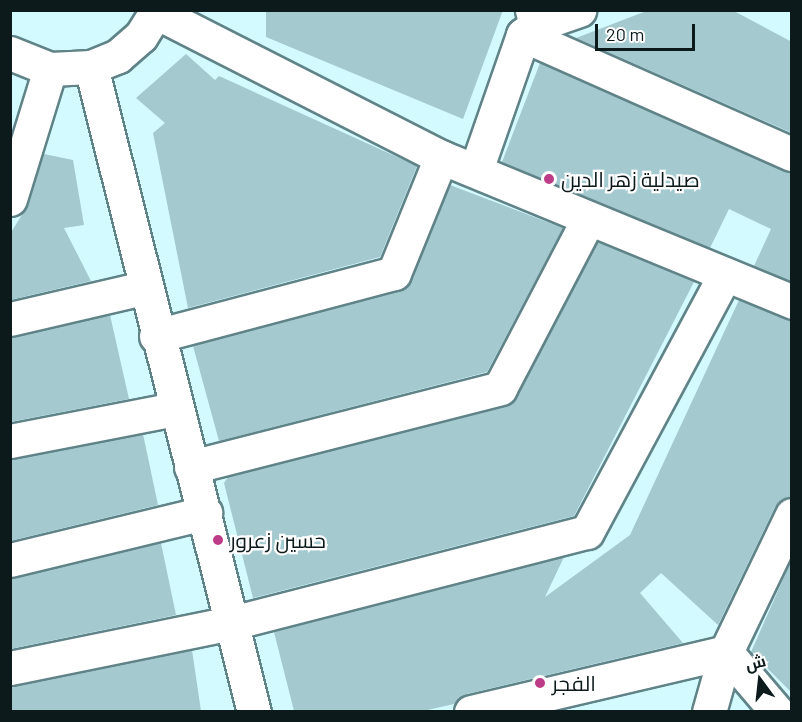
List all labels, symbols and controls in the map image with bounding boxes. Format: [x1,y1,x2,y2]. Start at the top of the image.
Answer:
scale bar [598,12,698,50]
text: 20 m [606,23,644,45]
place label: صيدلية زهر الدين [561,166,700,192]
marker: صيدلية زهر الدين [542,172,556,186]
place label: حسين زعرور [230,527,326,553]
marker: حسين زعرور [211,533,225,547]
north arrow [730,650,790,710]
text: ش [743,650,768,674]
place label: الفجر [552,670,596,696]
marker: الفجر [533,676,547,690]

